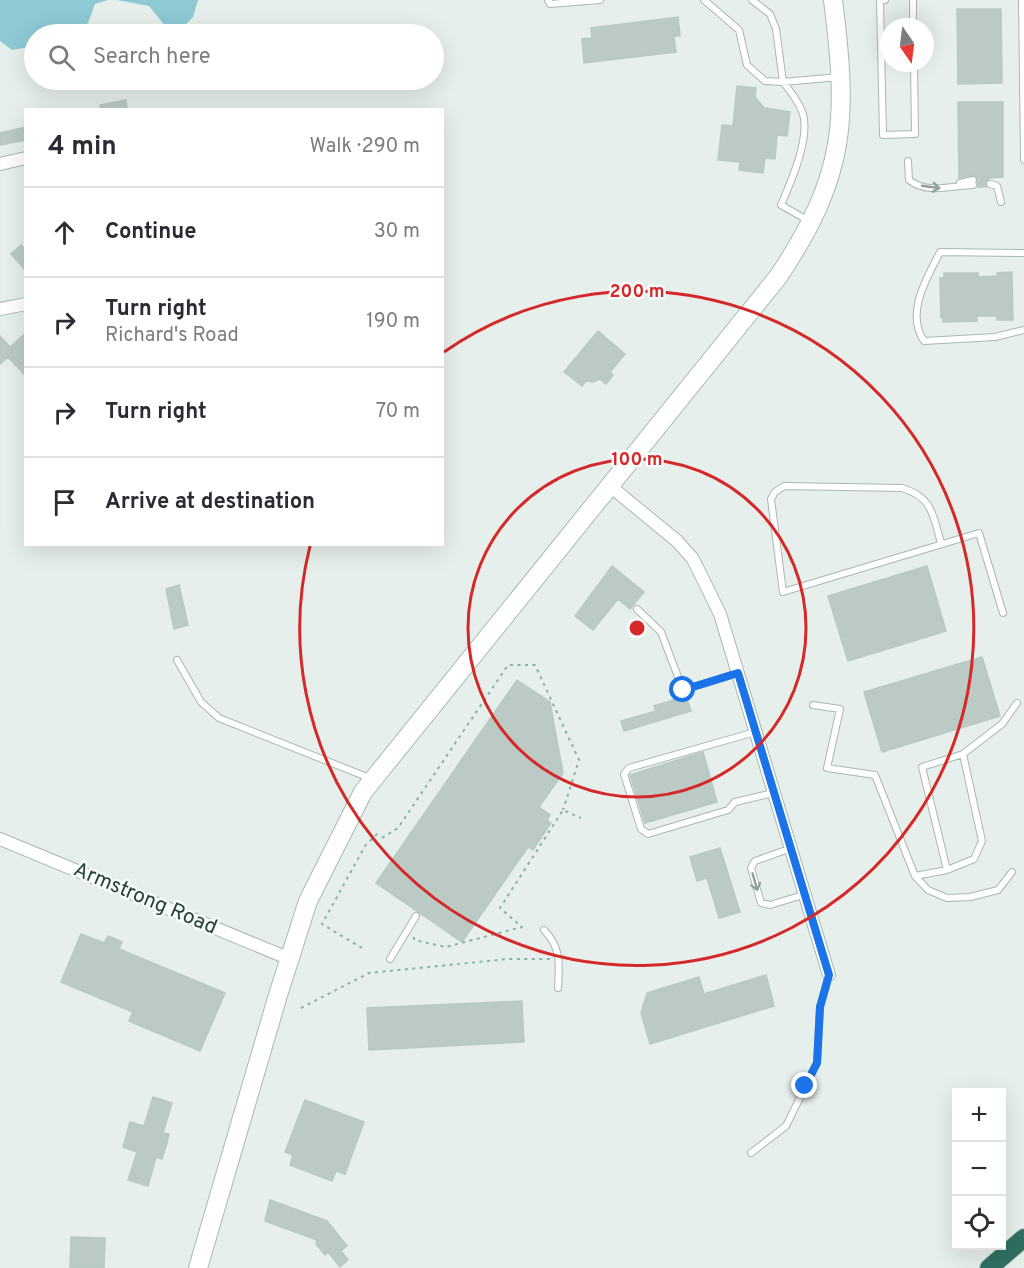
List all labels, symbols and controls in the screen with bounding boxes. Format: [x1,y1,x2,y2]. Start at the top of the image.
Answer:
north arrow [880,18,934,72]
search box [24,24,444,90]
icon: search [45,41,78,74]
text: Search here [93,44,211,71]
text: 4 min [48,131,117,164]
text: Walk · 290 m [309,134,420,160]
one-way arrow [920,182,940,193]
icon: ahead [48,216,81,249]
text: Continue [105,219,196,246]
text: 30 m [374,219,420,245]
text: 200 m [609,281,665,304]
text: Turn right [105,296,207,323]
icon: right [48,306,81,339]
text: 190 m [366,309,420,335]
text: Richard's Road [105,323,239,349]
icon: right [48,396,81,429]
text: Turn right [105,399,207,426]
text: 70 m [376,399,420,425]
text: 100 m [611,449,663,472]
icon: arrive [48,486,81,519]
text: Arrive at destination [105,489,315,516]
centre of rings [627,618,647,638]
route start [669,676,695,702]
street label: Armstrong Road [69,857,221,941]
one-way arrow [750,872,761,891]
route end [791,1072,817,1098]
map controls [952,1088,1006,1250]
button: + [952,1088,1006,1142]
button: − [952,1142,1006,1196]
button: locate [952,1196,1006,1250]

